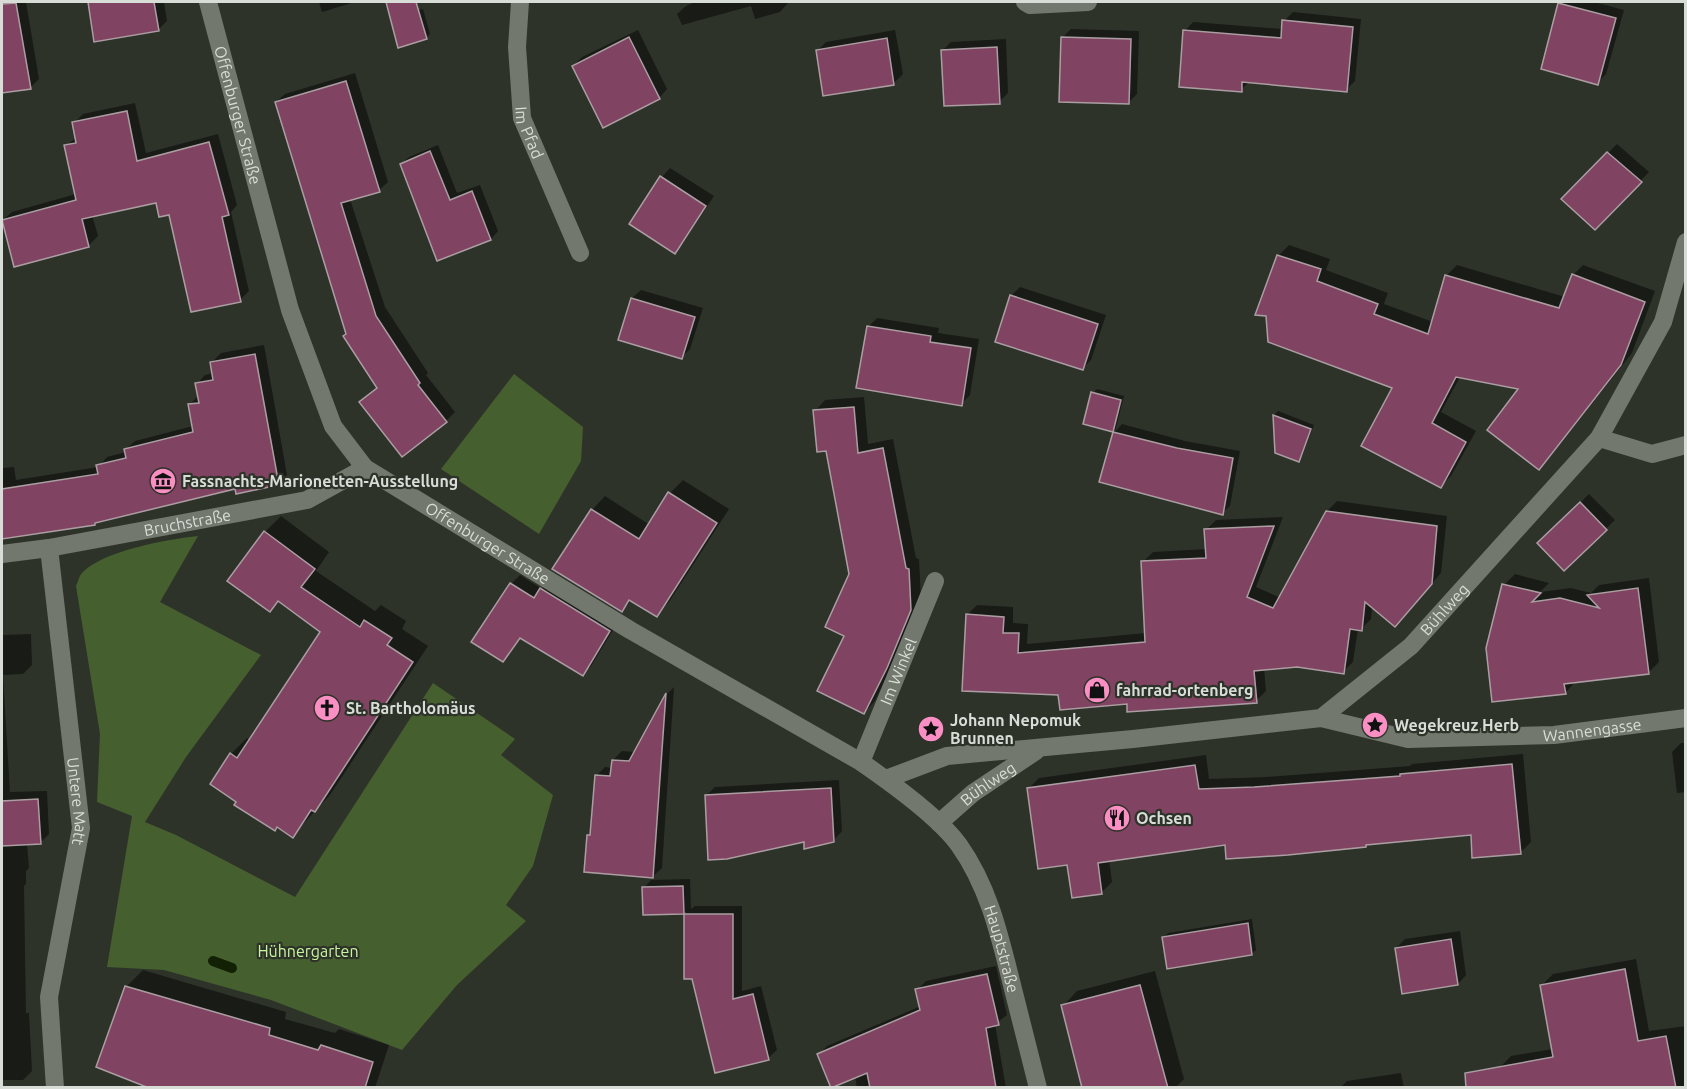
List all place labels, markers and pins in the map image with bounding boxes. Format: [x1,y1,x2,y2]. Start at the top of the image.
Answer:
museum icon: Fassnachts-Marionetten-Ausstellung [148,466,178,496]
place label: Fassnachts-Marionetten-Ausstellung [182,472,458,490]
shop icon: fahrrad-ortenberg [1082,675,1112,705]
place label: fahrrad-ortenberg [1116,681,1253,699]
church icon: St. Bartholomäus [312,693,342,723]
place label: St. Bartholomäus [346,699,476,717]
place icon: Wegekreuz Herb [1360,710,1390,740]
place label: Johann Nepomuk Brunnen [950,711,1081,747]
place icon: Johann Nepomuk Brunnen [916,714,946,744]
place label: Wegekreuz Herb [1394,716,1519,734]
restaurant icon: Ochsen [1102,803,1132,833]
place label: Ochsen [1136,809,1192,827]

